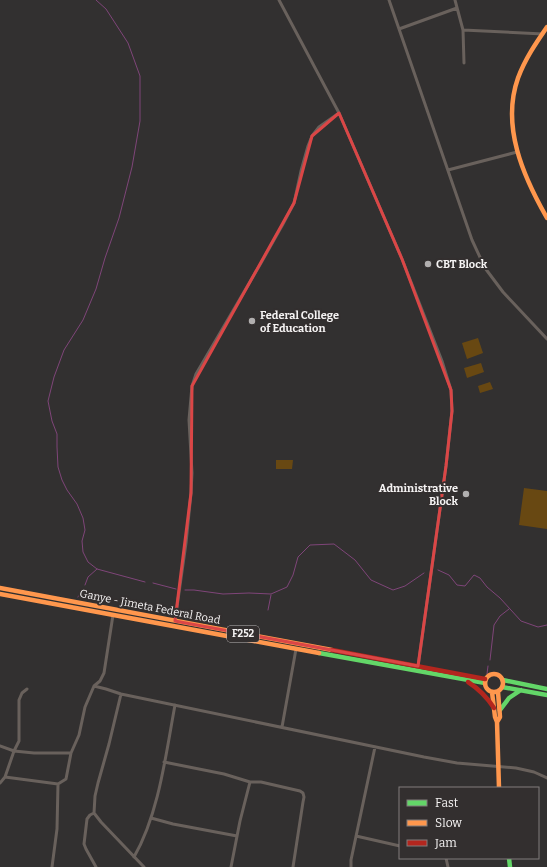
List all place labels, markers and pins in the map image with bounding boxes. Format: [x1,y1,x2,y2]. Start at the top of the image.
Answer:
place label: CBT Block [436,258,488,271]
marker: CBT Block [423,259,433,269]
place label: Federal College of Education [260,309,339,335]
marker: Federal College of Education [247,316,257,326]
place label: Administrative Block [379,482,458,508]
marker: Administrative Block [461,489,471,499]

